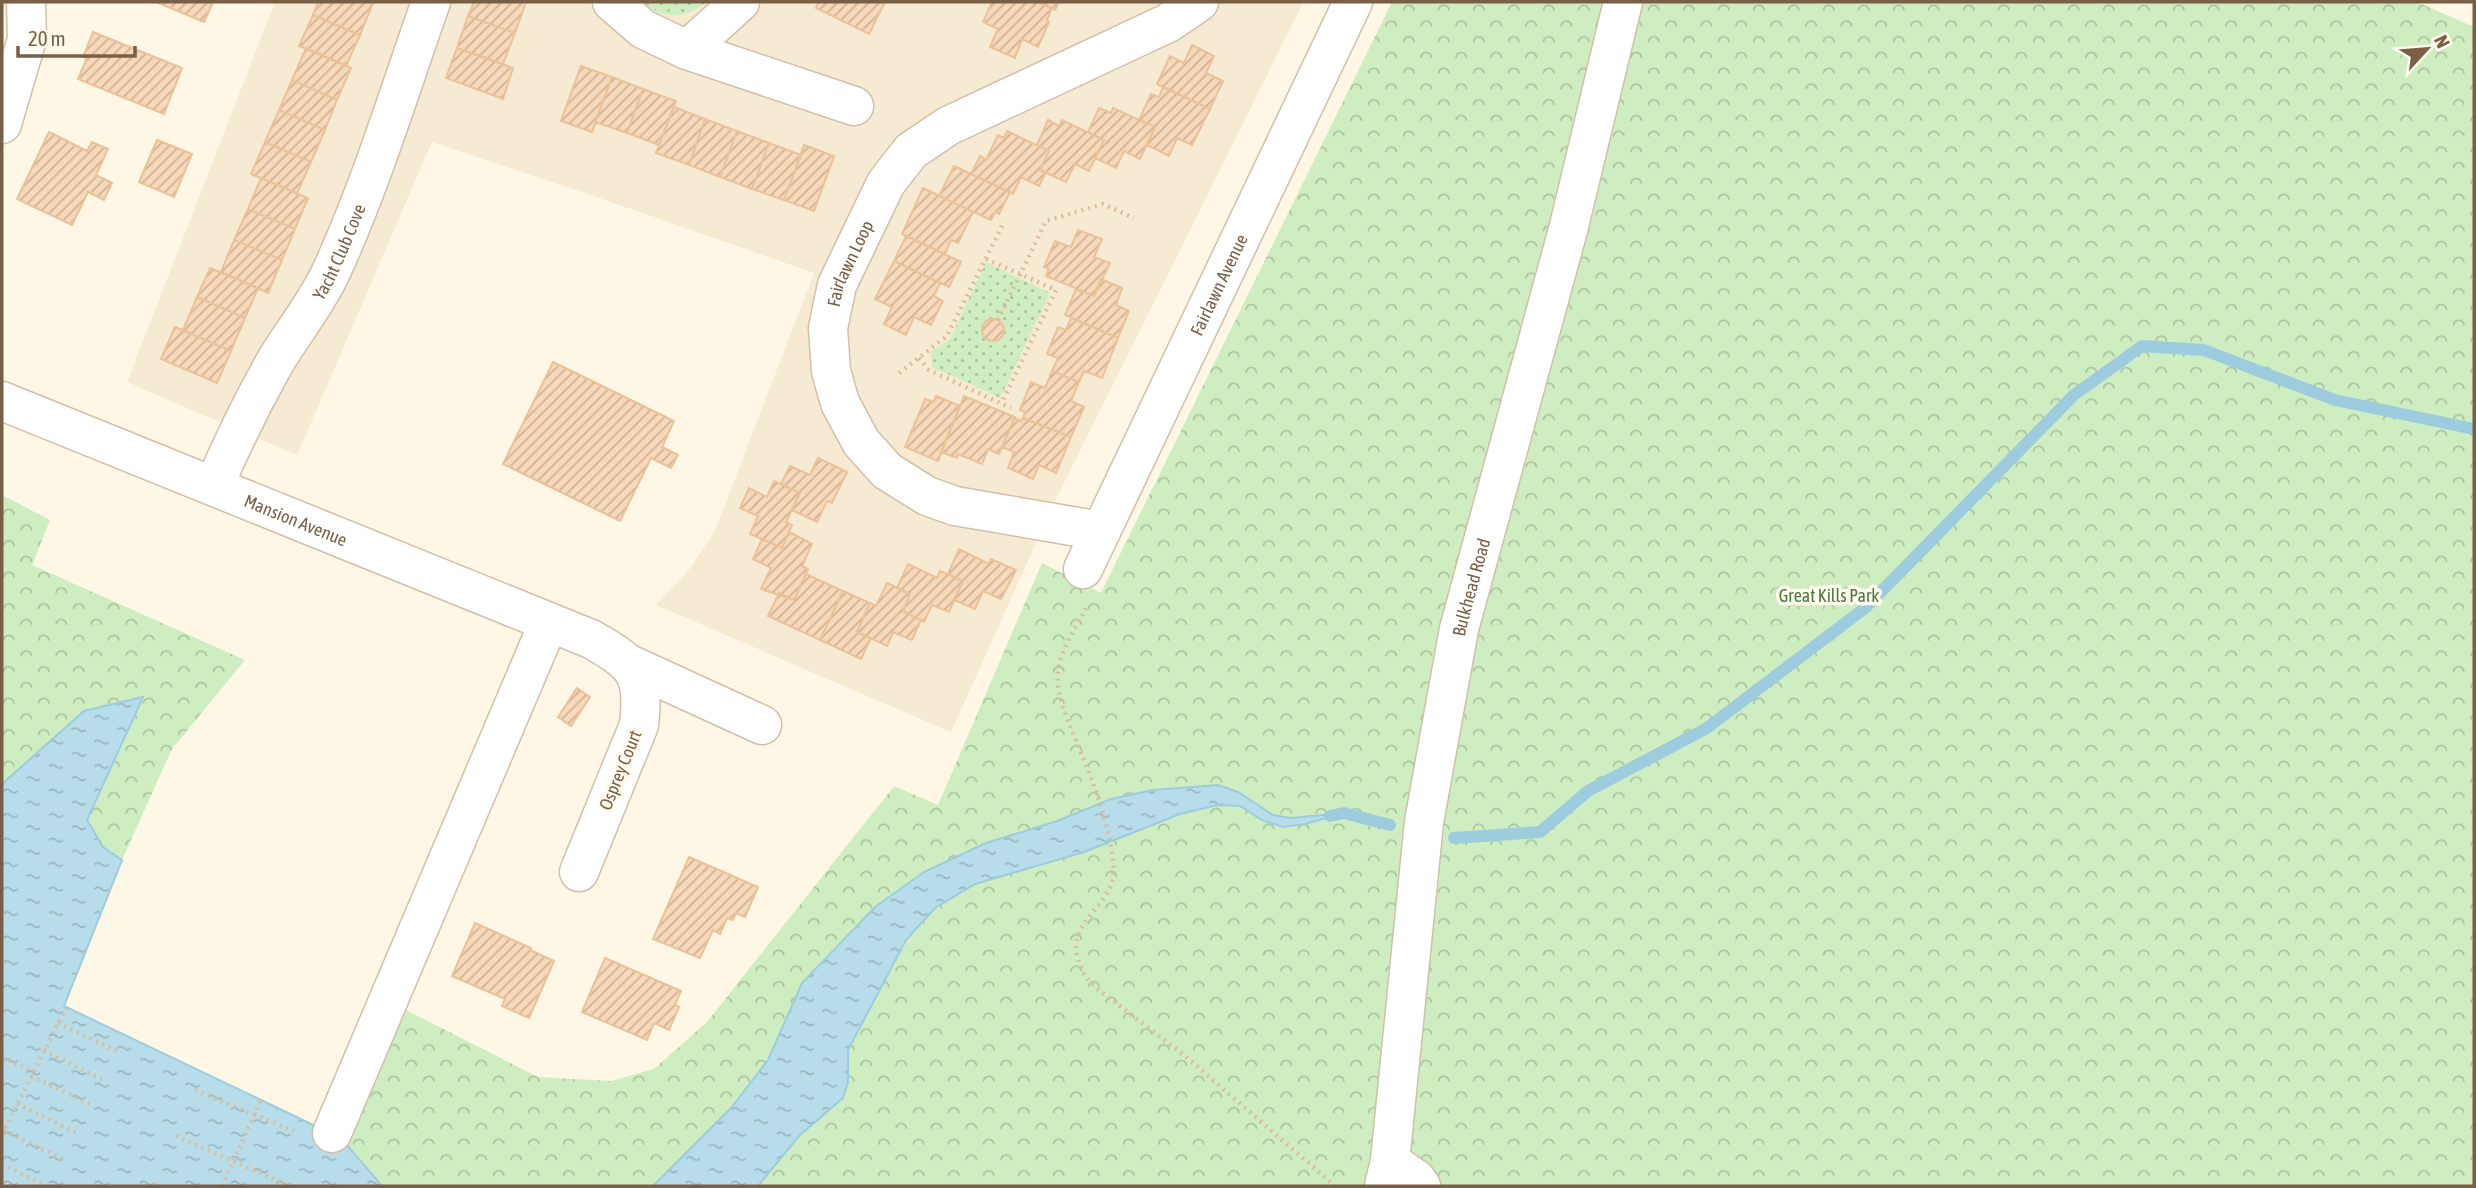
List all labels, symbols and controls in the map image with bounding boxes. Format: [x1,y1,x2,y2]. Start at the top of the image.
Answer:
scale bar [18,14,135,58]
north arrow [2392,14,2462,84]
text: 20 m [28,26,66,50]
text: N [2430,32,2455,51]
street label: Yacht Club Cove [308,201,369,304]
street label: Fairlawn Loop [822,217,877,308]
street label: Fairlawn Avenue [1185,231,1251,339]
street label: Mansion Avenue [241,490,350,550]
street label: Bulkhead Road [1447,536,1494,638]
park label: Great Kills Park [1779,585,1879,606]
street label: Osprey Court [595,727,645,813]

